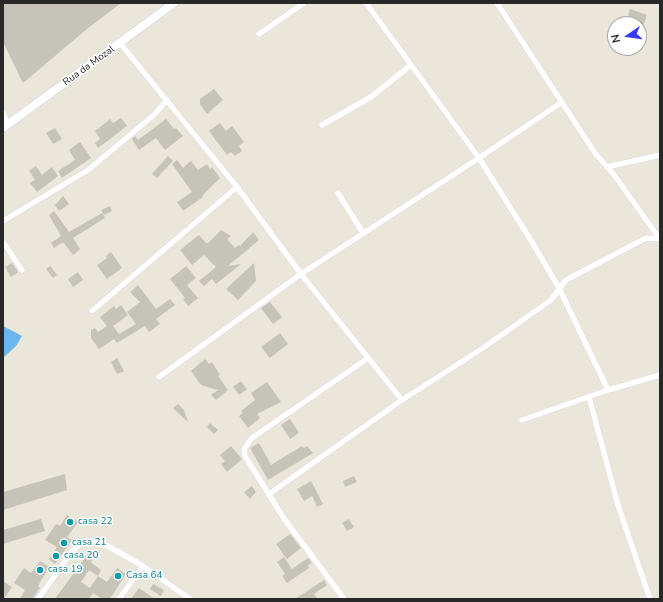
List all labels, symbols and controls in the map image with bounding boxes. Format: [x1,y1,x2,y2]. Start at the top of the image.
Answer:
north arrow [607,16,647,56]
text: N [608,33,624,44]
street label: Rua da Mozal [61,43,117,89]
place label: casa 22 [78,516,113,528]
marker: casa 22 [65,517,75,527]
place label: casa 21 [72,537,107,549]
marker: casa 21 [59,538,69,548]
place label: casa 20 [64,550,99,562]
marker: casa 20 [51,551,61,561]
place label: casa 19 [48,564,83,576]
marker: casa 19 [35,565,45,575]
place label: Casa 64 [126,570,163,582]
marker: Casa 64 [113,571,123,581]

